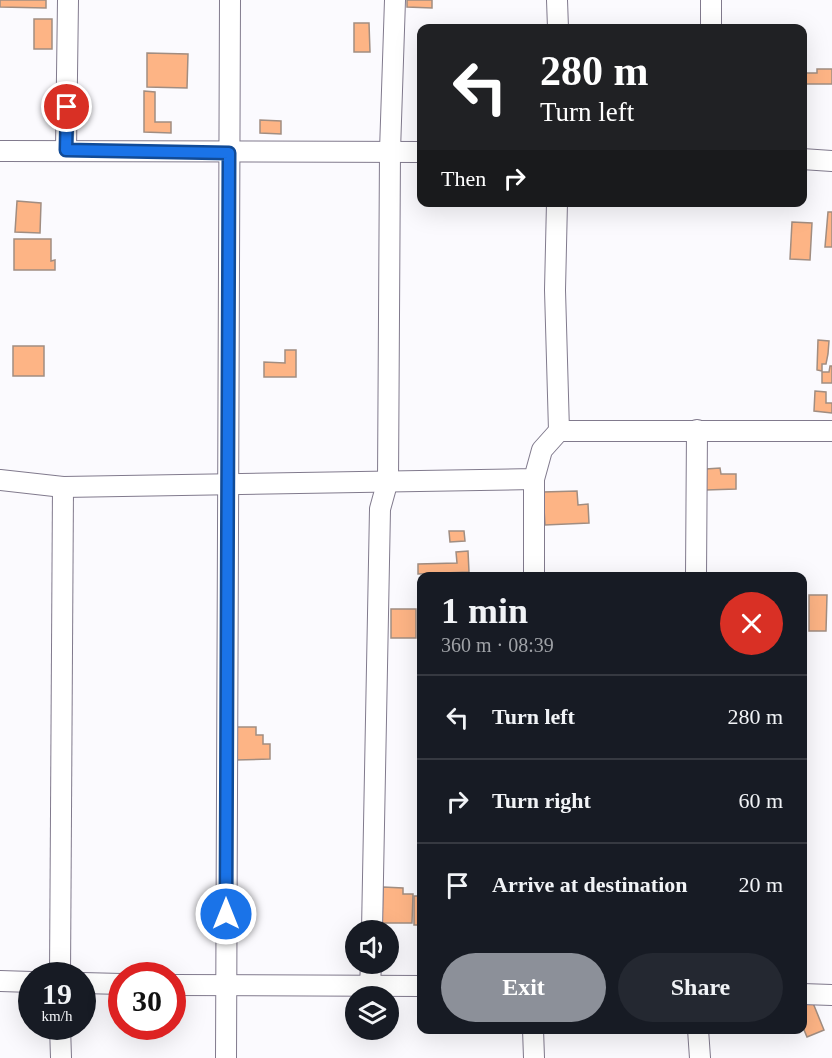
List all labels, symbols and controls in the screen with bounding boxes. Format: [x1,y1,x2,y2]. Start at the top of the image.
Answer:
icon: left [441,48,519,126]
text: 280 m [540,48,649,94]
pin [41,81,92,132]
icon: arrive [50,90,83,123]
text: Turn left [540,97,634,127]
icon: right [498,162,531,195]
text: Then [441,166,486,191]
text: 1 min [441,591,528,631]
button: close [720,592,783,655]
text: 360 m · 08:39 [441,634,554,656]
icon: left [441,701,474,734]
text: Turn left [492,704,575,729]
text: 280 m [727,704,783,729]
icon: right [441,785,474,818]
text: Turn right [492,788,591,813]
text: 60 m [738,788,783,813]
icon: arrive [441,869,474,902]
text: Arrive at destination [492,872,688,897]
text: 20 m [738,872,783,897]
position arrow [194,882,258,946]
map controls [345,920,399,1040]
button: sound [345,920,399,974]
button: Exit [441,953,606,1022]
button: Share [618,953,783,1022]
speed limit sign: 30 [108,962,186,1040]
text: 19 [42,977,72,1010]
button: layers [345,986,399,1040]
text: km/h [42,1008,72,1024]

